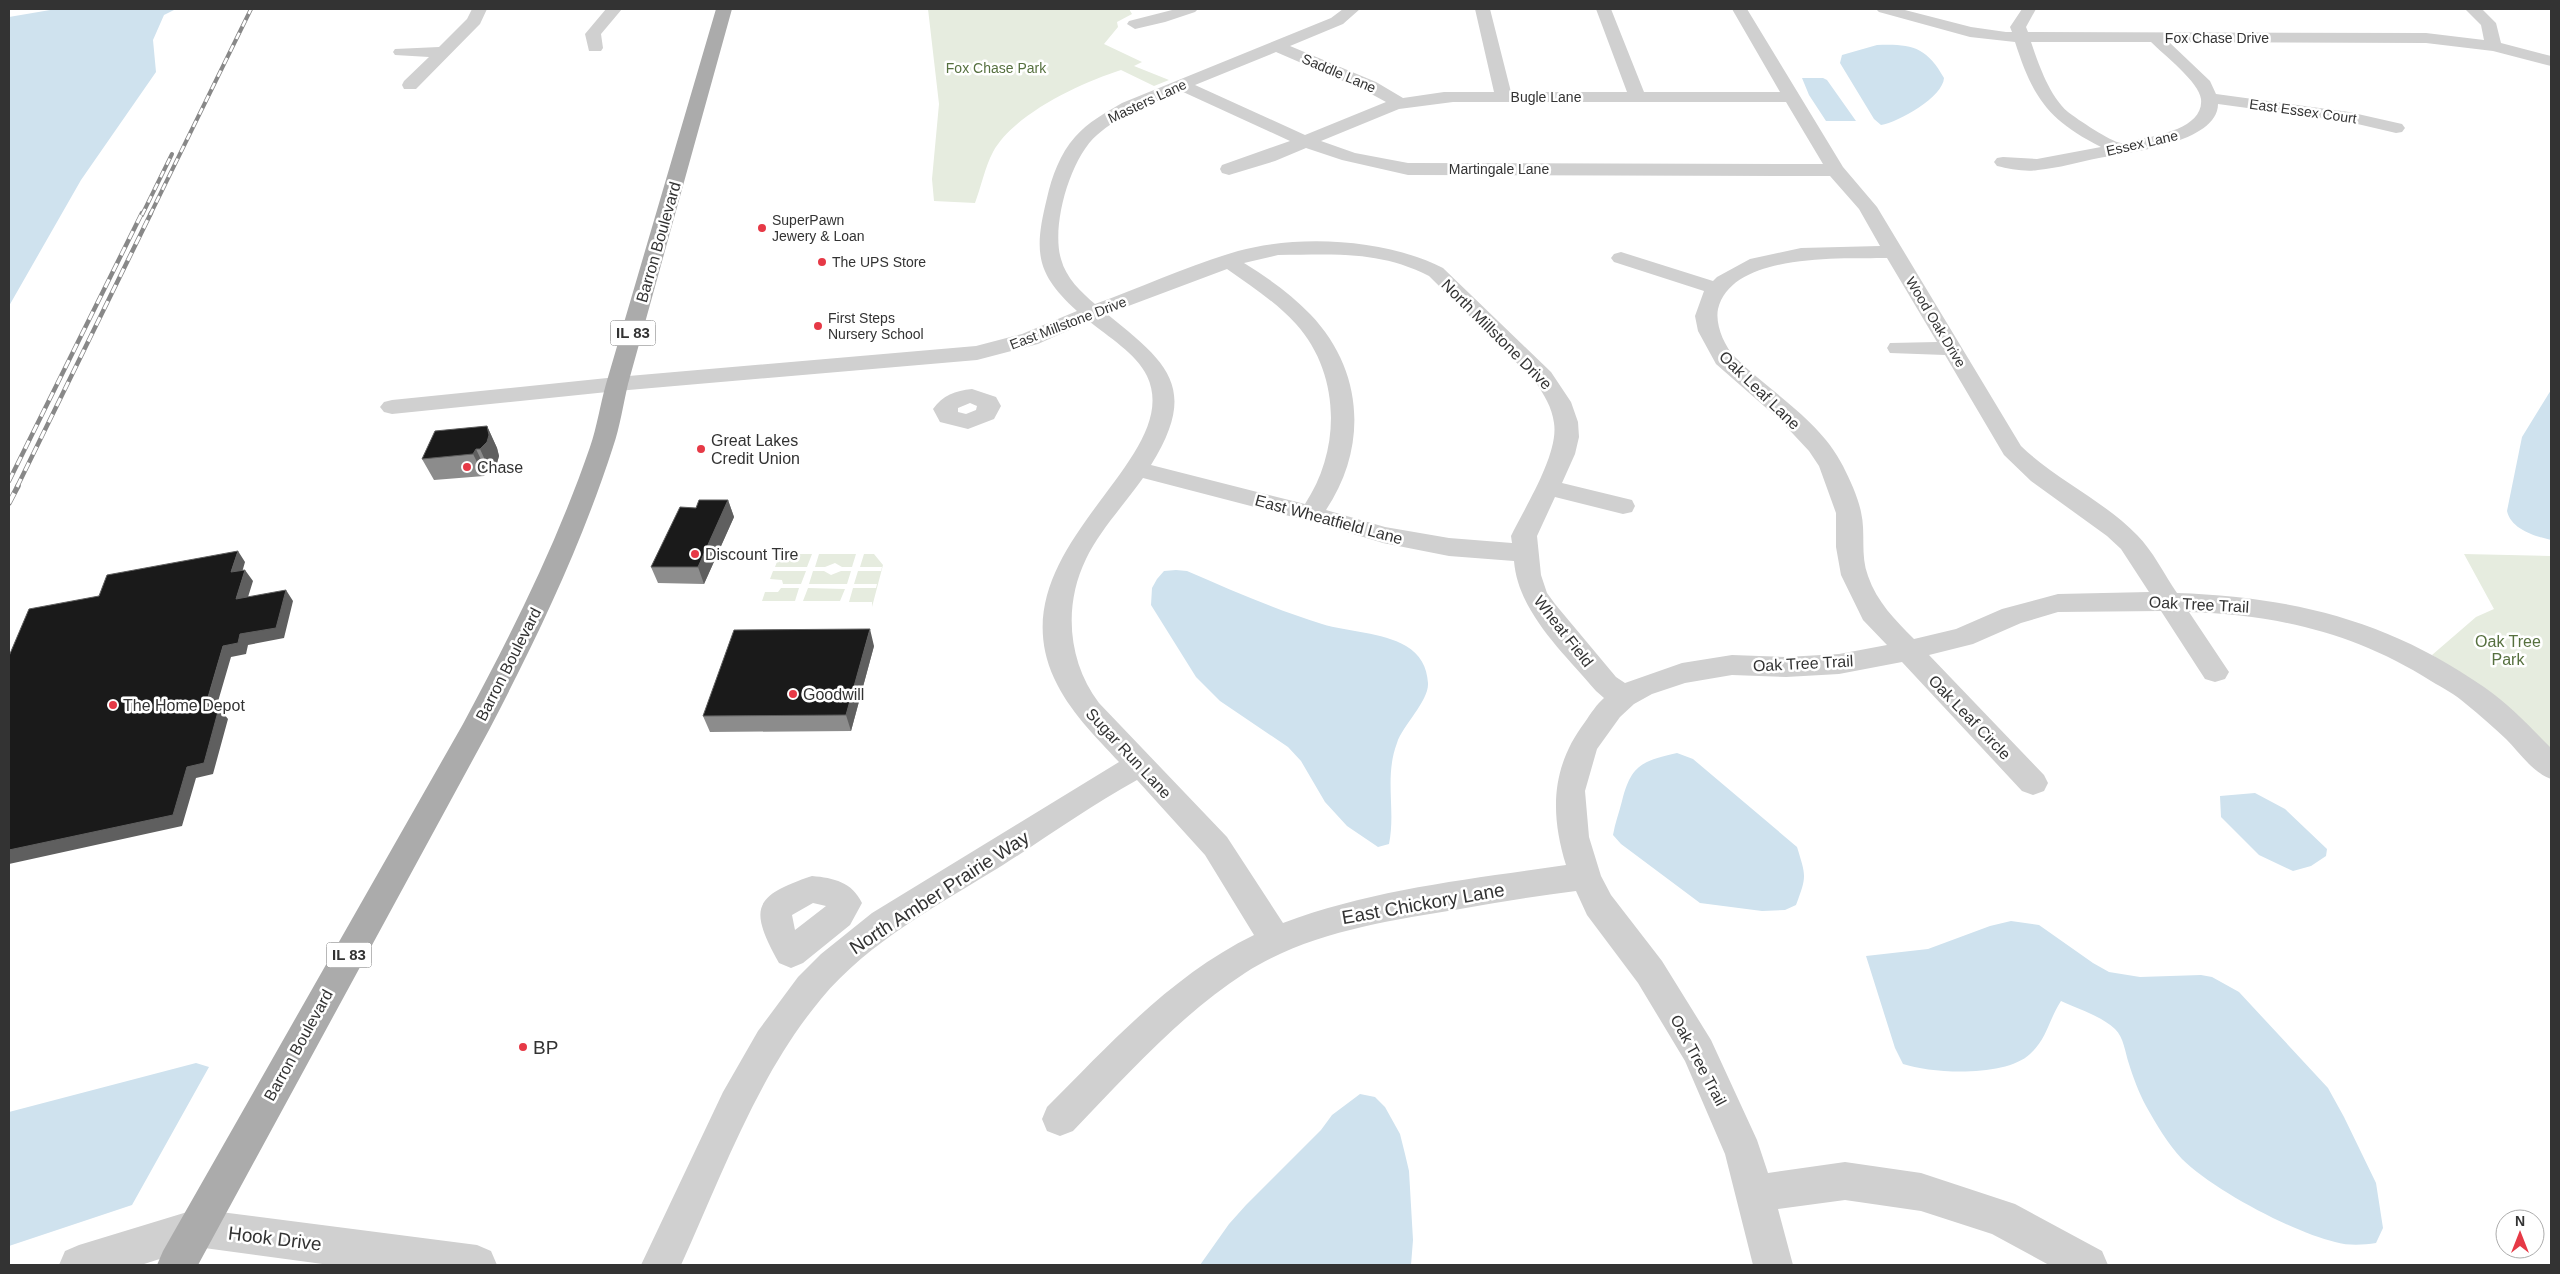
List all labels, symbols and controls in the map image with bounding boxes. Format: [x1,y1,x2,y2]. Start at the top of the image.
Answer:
street label: Fox Chase Drive [2165,30,2269,46]
street label: Saddle Lane [1300,50,1379,96]
park label: Fox Chase Park [946,60,1047,76]
street label: Masters Lane [1105,76,1189,126]
street label: Bugle Lane [1511,89,1582,105]
street label: East Essex Court [2248,96,2358,126]
street label: Essex Lane [2105,127,2180,159]
street label: Martingale Lane [1449,161,1549,177]
street label: Barron Boulevard [633,180,684,304]
place label: SuperPawn Jewery & Loan [772,212,865,244]
marker: SuperPawn Jewery & Loan [756,222,768,234]
place label: The UPS Store [832,254,926,270]
marker: The UPS Store [816,256,828,268]
street label: Wood Oak Drive [1903,274,1969,370]
street label: North Millstone Drive [1438,276,1555,393]
street label: East Millstone Drive [1007,293,1129,353]
place label: First Steps Nursery School [828,310,924,342]
road number: IL 83 [610,320,656,346]
marker: First Steps Nursery School [812,320,824,332]
street label: Oak Leaf Lane [1716,348,1803,433]
place label: Great Lakes Credit Union [711,432,800,467]
marker: Great Lakes Credit Union [695,443,707,455]
place label: Chase [477,459,523,476]
marker: Chase [461,461,473,473]
street label: East Wheatfield Lane [1253,492,1405,547]
place label: Discount Tire [705,546,798,563]
marker: Discount Tire [689,548,701,560]
street label: Wheat Field [1531,592,1597,670]
street label: Oak Tree Trail [2148,593,2250,616]
street label: Barron Boulevard [473,605,544,724]
park label: Oak Tree Park [2475,633,2541,668]
street label: Oak Tree Trail [1752,652,1854,675]
street label: Oak Leaf Circle [1925,672,2014,763]
place label: Goodwill [803,686,864,703]
marker: Goodwill [787,688,799,700]
place label: The Home Depot [123,697,245,714]
marker: The Home Depot [107,699,119,711]
street label: Sugar Run Lane [1083,705,1175,802]
street label: North Amber Prairie Way [846,826,1033,958]
street label: East Chickory Lane [1340,879,1506,928]
road number: IL 83 [326,942,372,968]
street label: Barron Boulevard [261,987,336,1104]
street label: Oak Tree Trail [1667,1012,1730,1109]
place label: BP [533,1037,558,1058]
marker: BP [517,1041,529,1053]
north arrow [2495,1209,2545,1259]
text: N [2515,1213,2525,1229]
street label: Hook Drive [227,1222,323,1255]

